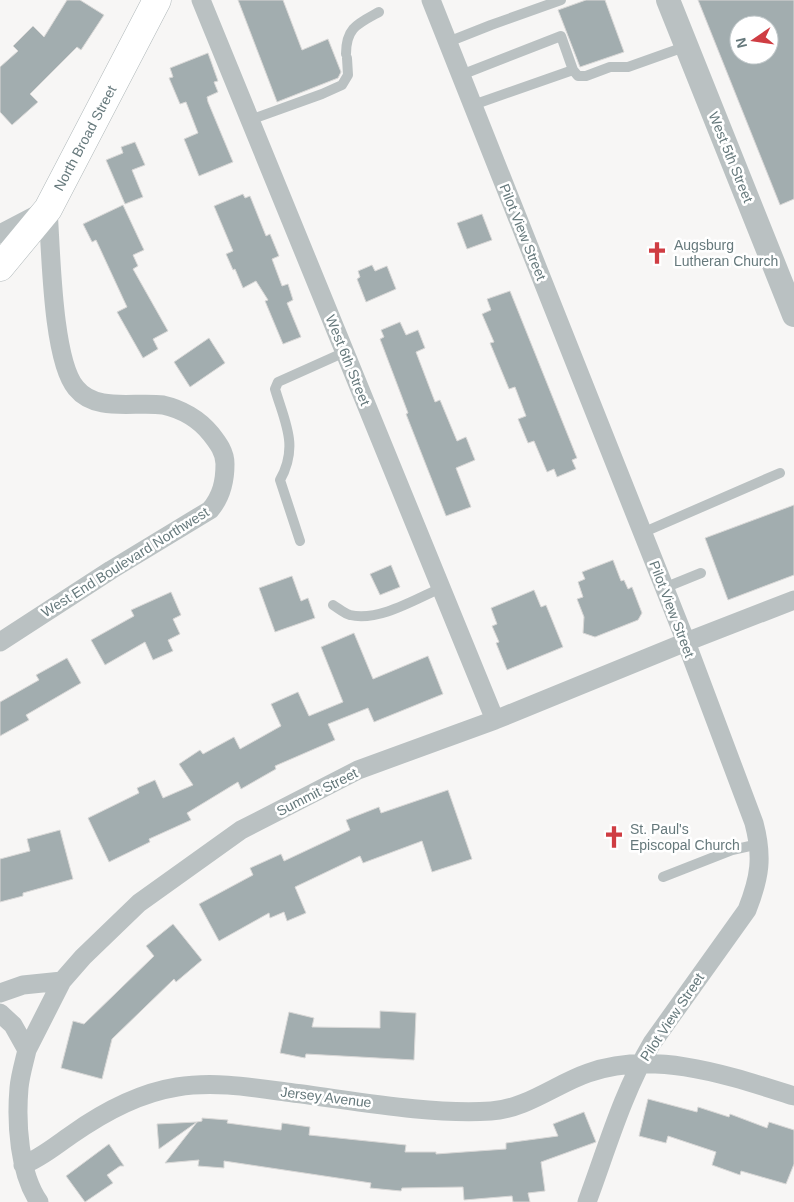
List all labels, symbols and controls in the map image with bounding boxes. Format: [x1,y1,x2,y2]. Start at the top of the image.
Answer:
north arrow [729,15,779,65]
text: N [732,36,750,50]
street label: North Broad Street [51,83,120,193]
street label: West 5th Street [706,109,756,205]
street label: Pilot View Street [496,181,550,283]
place label: Augsburg Lutheran Church [674,237,778,269]
church icon: Augsburg Lutheran Church [644,240,670,266]
street label: West 6th Street [323,312,373,408]
street label: West End Boulevard Northwest [38,504,212,620]
street label: Pilot View Street [646,558,698,660]
street label: Summit Street [274,765,360,819]
place label: St. Paul's Episcopal Church [630,821,740,853]
church icon: St. Paul's Episcopal Church [601,824,627,850]
street label: Pilot View Street [637,970,707,1064]
street label: Jersey Avenue [280,1083,373,1111]

